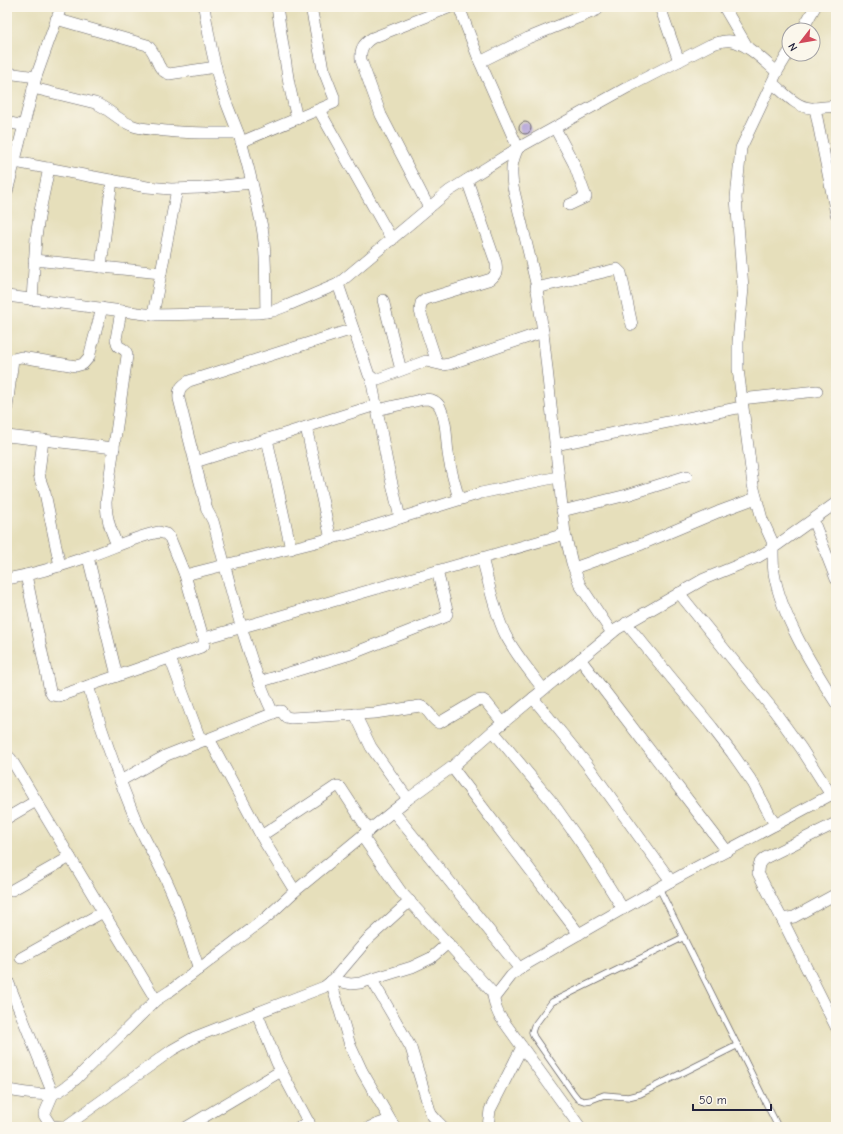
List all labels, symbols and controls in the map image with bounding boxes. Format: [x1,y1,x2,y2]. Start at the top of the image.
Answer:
north arrow [781,22,821,62]
text: N [785,40,800,53]
scale bar [693,1086,771,1112]
text: 50 m [699,1093,727,1107]

